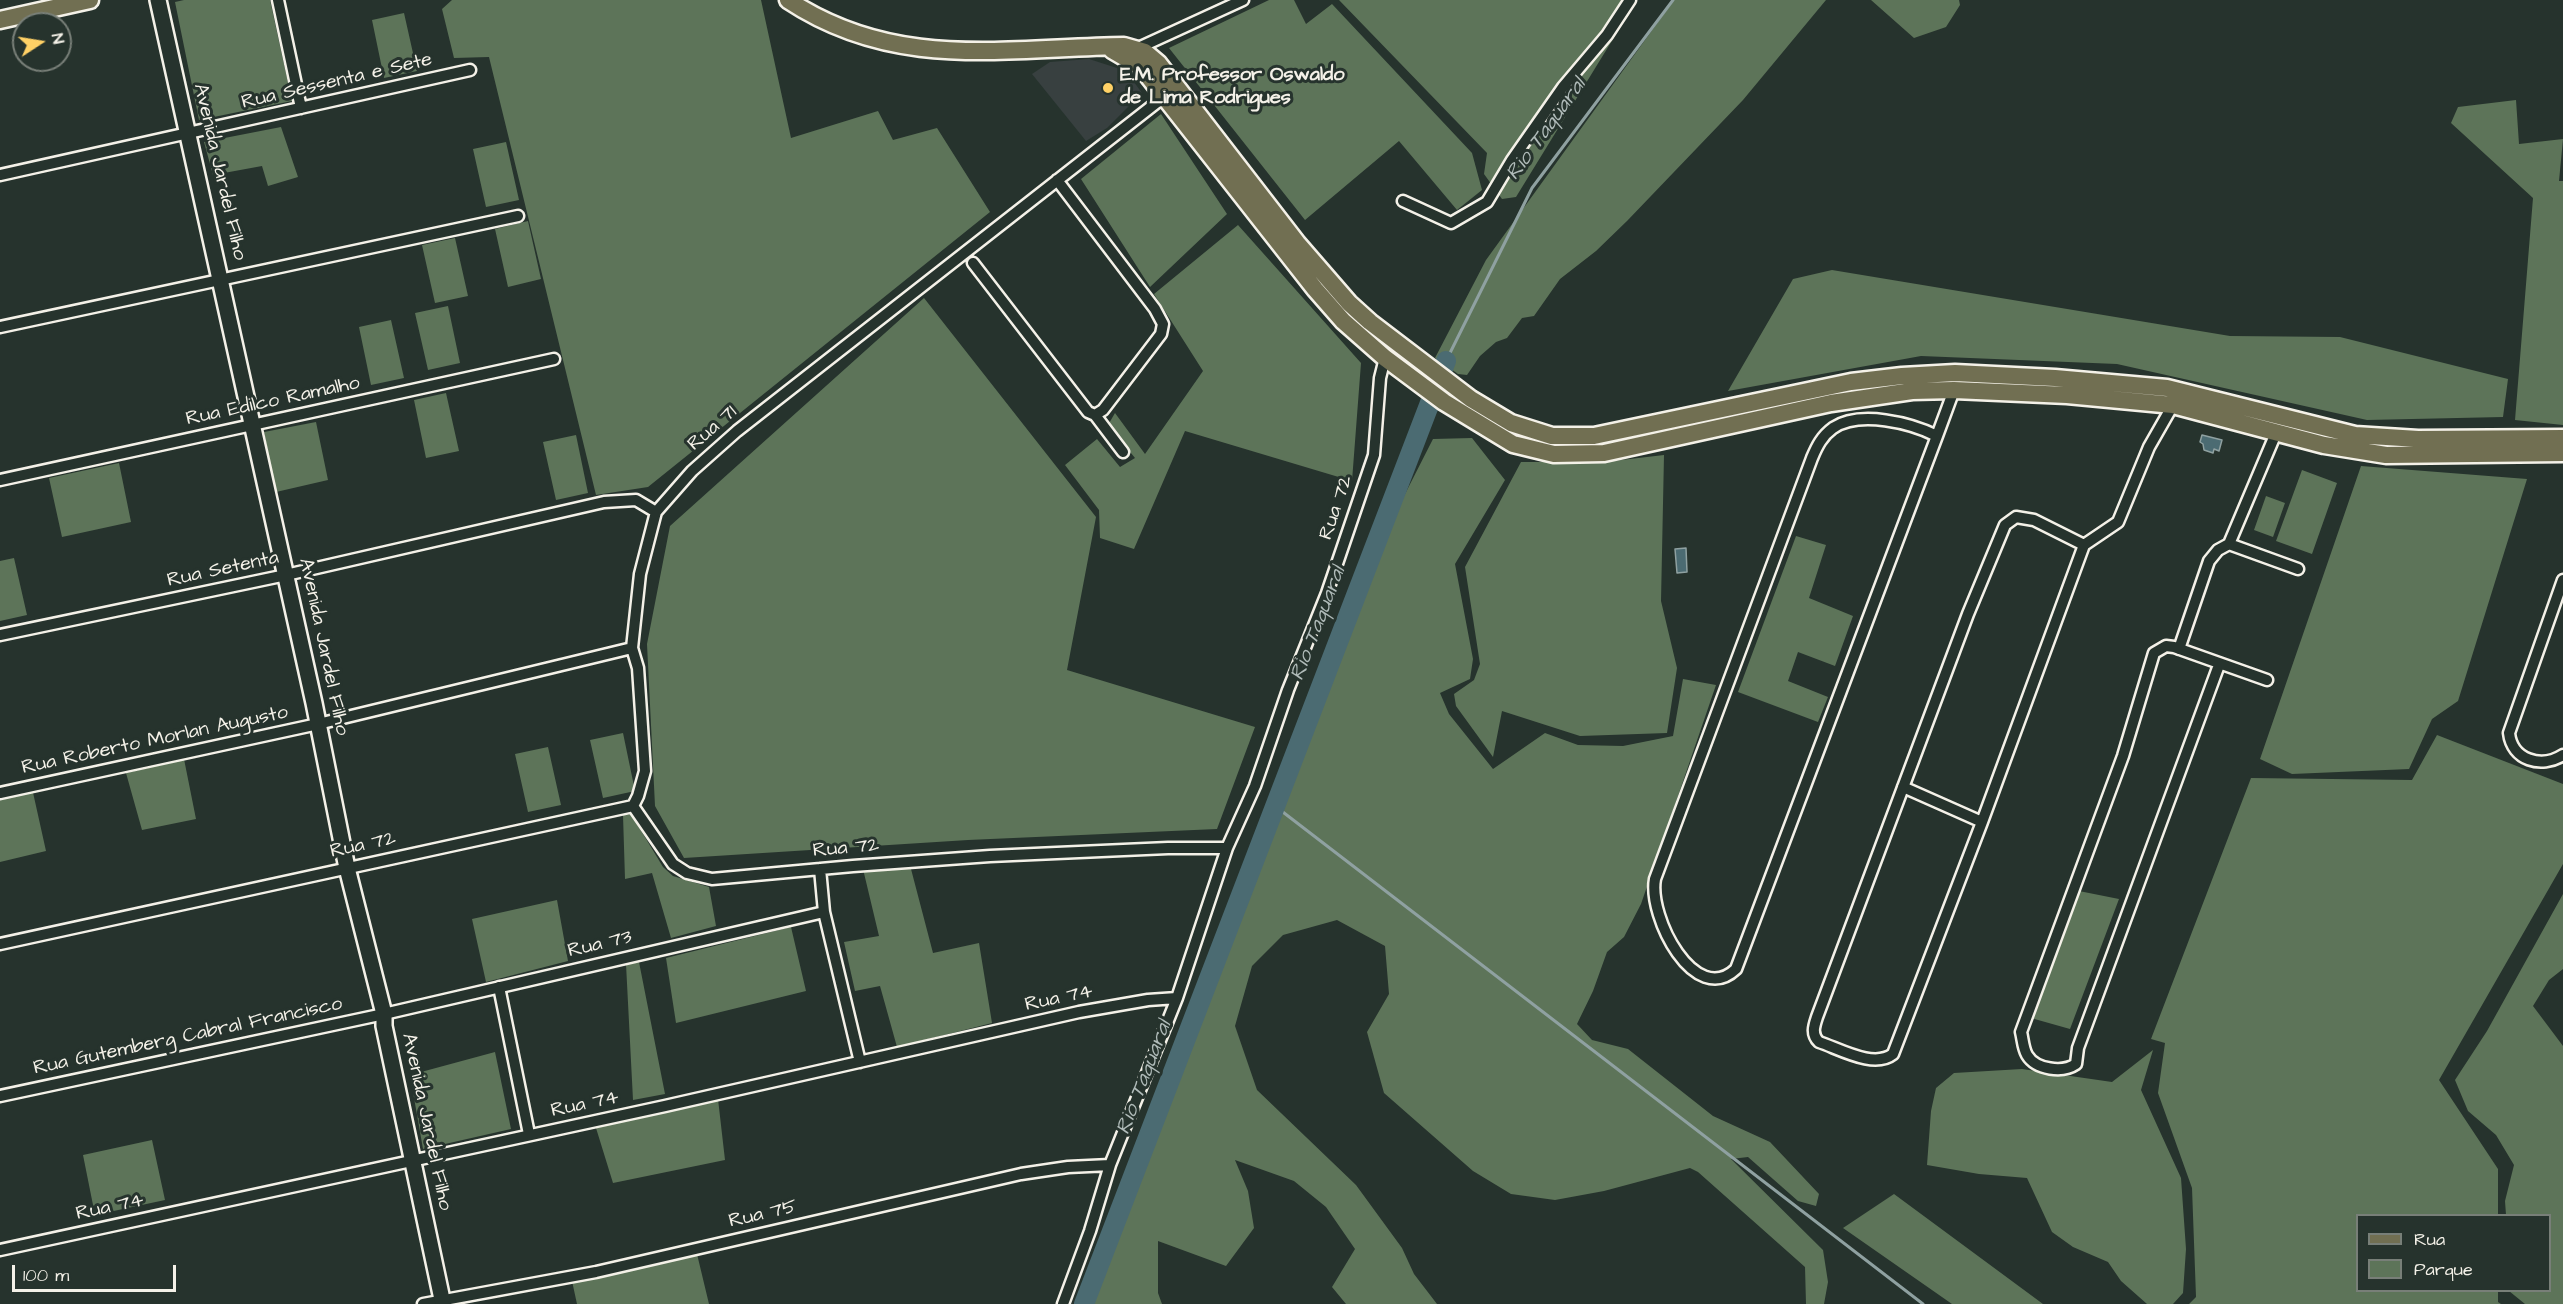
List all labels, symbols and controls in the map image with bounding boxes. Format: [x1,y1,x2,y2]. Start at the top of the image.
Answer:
north arrow [12,12,72,72]
text: N [46,31,69,46]
street label: Rua Sessenta e Sete [239,48,435,116]
place label: E.M. Professor Oswaldo de Lima Rodrigues [1120,64,1345,111]
water label: Rio Taquaral [1502,74,1592,186]
street label: Avenida Jardel Filho [187,81,251,263]
marker: E.M. Professor Oswaldo de Lima Rodrigues [1101,81,1115,95]
street label: Rua Edilco Ramalho [184,372,362,432]
street label: Rua 71 [683,401,743,457]
street label: Rua 72 [1315,473,1359,543]
street label: Rua Setenta [165,546,281,594]
street label: Avenida Jardel Filho [292,556,354,738]
water label: Rio Taquaral [1286,564,1352,684]
street label: Rua Roberto Morlan Augusto [20,701,290,781]
street label: Rua 72 [328,827,398,865]
street label: Rua 72 [812,834,880,864]
street label: Rua 73 [566,926,634,964]
street label: Rua 74 [1023,980,1095,1018]
street label: Rua Gutemberg Cabral Francisco [31,993,345,1081]
water label: Rio Taquaral [1112,1018,1178,1138]
street label: Avenida Jardel Filho [395,1031,457,1213]
street label: Rua 74 [549,1086,621,1124]
street label: Rua 74 [74,1189,146,1227]
street label: Rua 75 [727,1196,799,1234]
legend [2356,1214,2551,1292]
text: Rua [2414,1227,2445,1252]
scale bar [15,1253,178,1291]
text: Parque [2414,1257,2473,1282]
text: 100 m [23,1263,69,1288]

